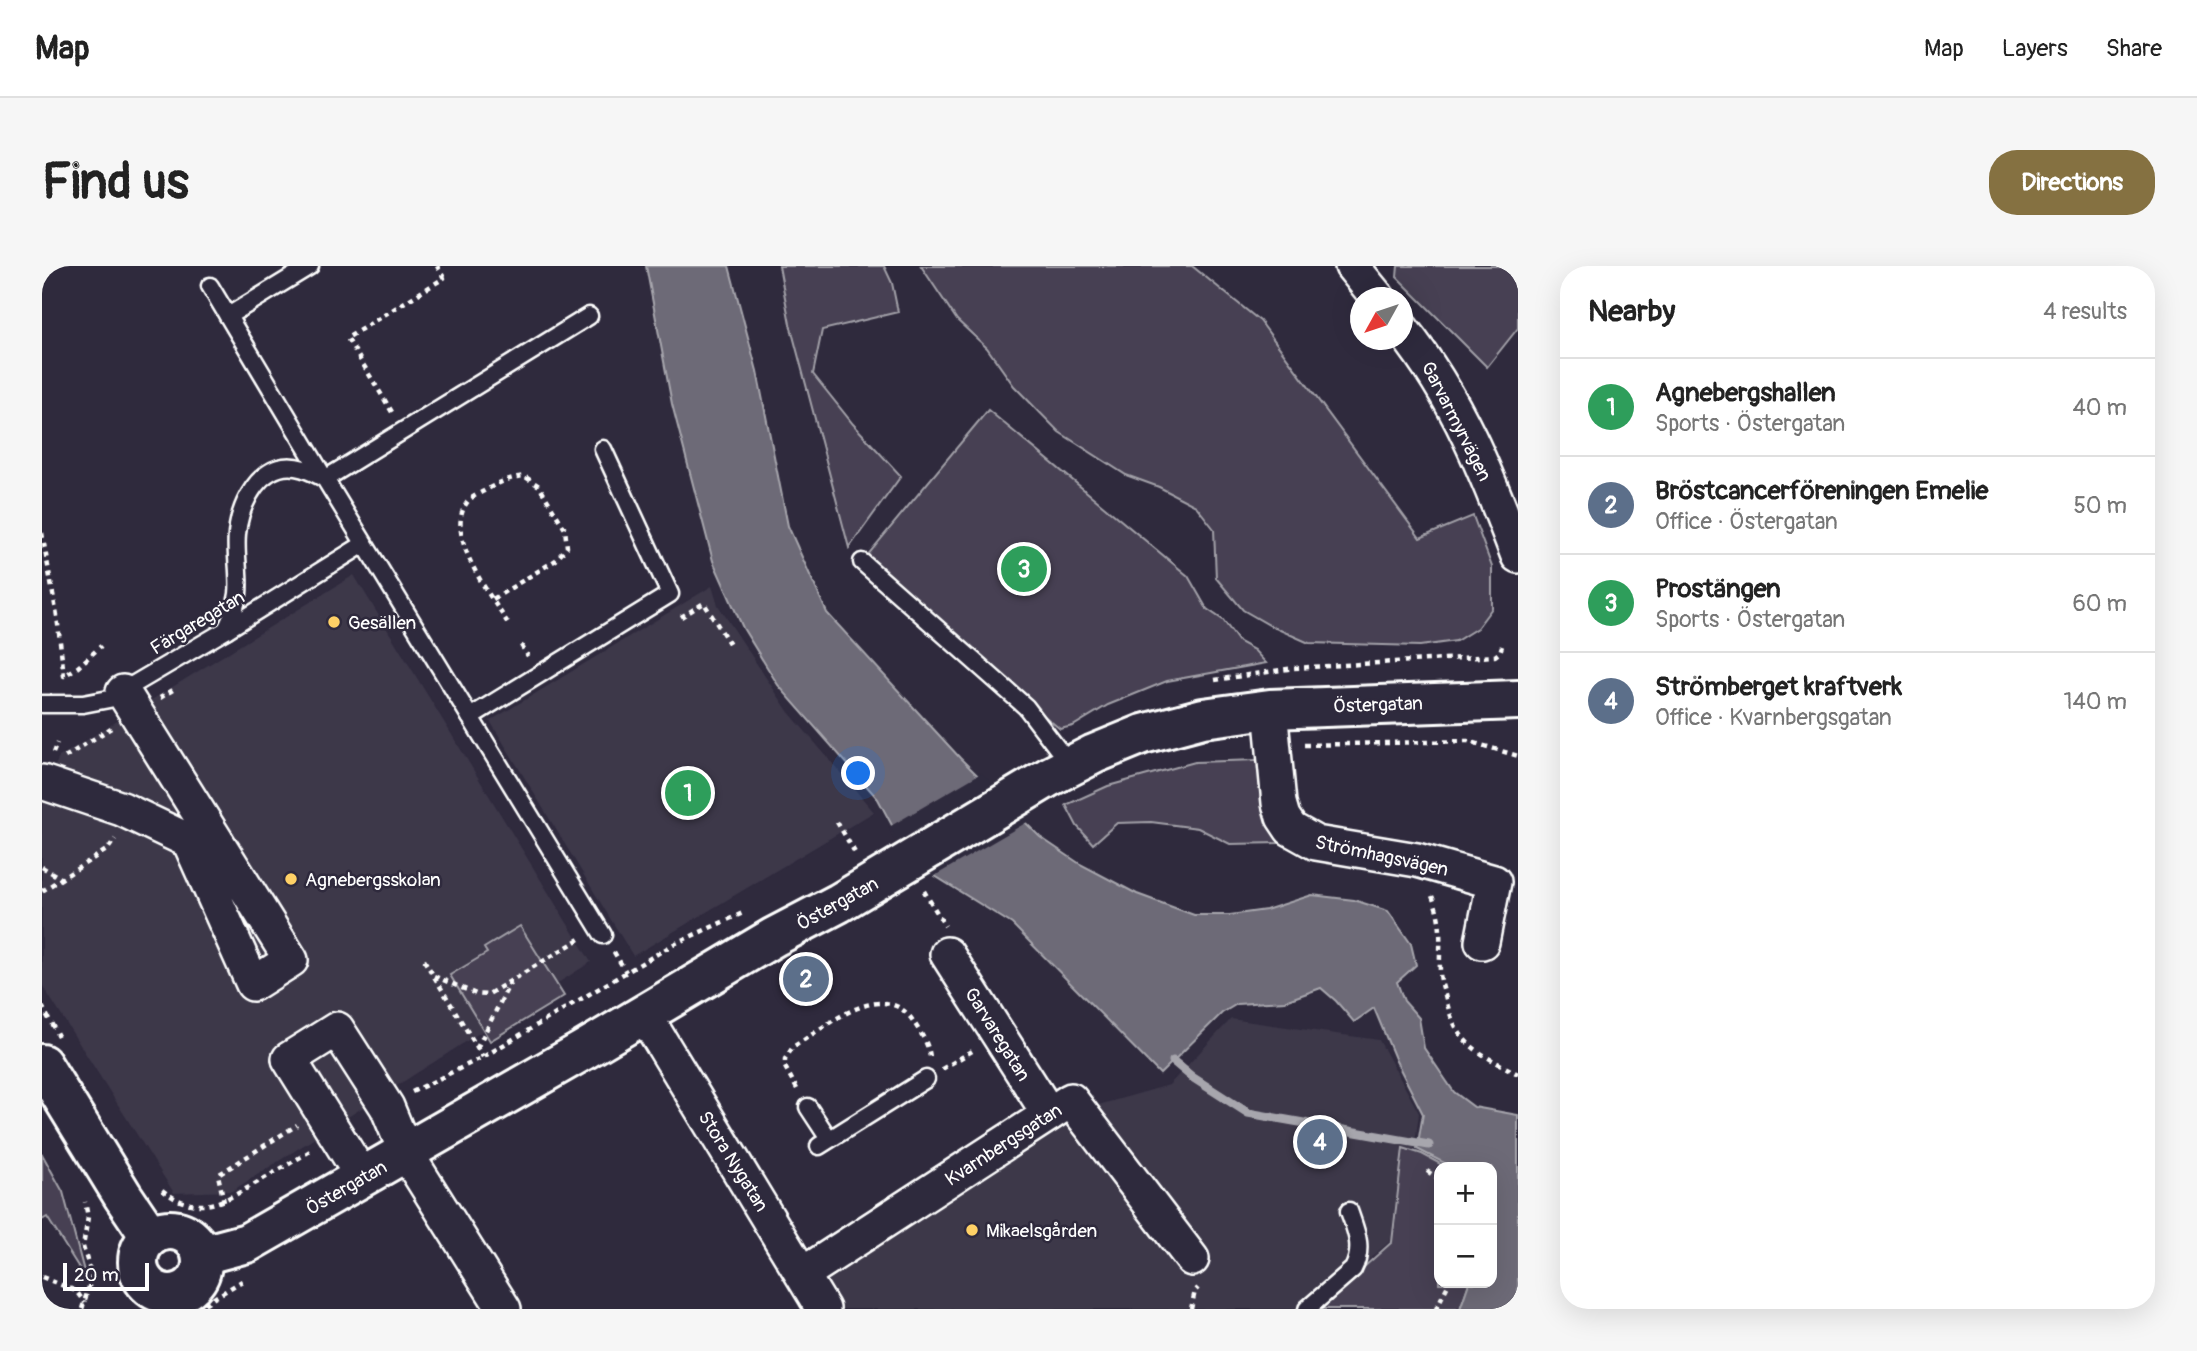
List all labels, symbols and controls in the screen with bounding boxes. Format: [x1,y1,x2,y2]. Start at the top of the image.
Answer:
text: Map [35,28,90,69]
text: Map [1924,34,1964,63]
text: Layers [2002,34,2068,63]
text: Share [2106,34,2162,63]
button: Directions [1989,150,2155,215]
text: Find us [42,152,189,213]
north arrow [1350,287,1413,350]
text: Nearby [1588,293,1675,330]
text: 4 results [2043,297,2127,326]
street label: Garvarmyrvägen [1416,358,1497,485]
text: Agnebergshallen [1655,377,1836,409]
text: 1 [1607,393,1616,422]
text: 40 m [2073,393,2127,422]
text: Sports · Östergatan [1655,409,1845,438]
text: Bröstcancerföreningen Emelie [1655,475,1988,507]
text: 2 [1605,491,1617,520]
text: 50 m [2073,491,2127,520]
text: Office · Östergatan [1655,507,1838,536]
pin: 3 [1001,543,1047,595]
text: Prostängen [1655,573,1781,605]
street label: Färgaregatan [146,585,249,660]
text: 3 [1605,589,1617,618]
text: 60 m [2072,589,2127,618]
text: Sports · Östergatan [1655,605,1845,634]
place label: Gesällen [348,611,416,635]
marker: Gesällen [326,614,342,630]
text: Strömberget kraftverk [1655,671,1902,703]
text: 4 [1604,687,1618,716]
text: 140 m [2064,687,2127,716]
street label: Östergatan [1333,691,1423,719]
text: Office · Kvarnbergsgatan [1655,703,1892,732]
your location [841,756,875,790]
pin: 1 [665,767,711,819]
street label: Strömhagsvägen [1313,830,1451,882]
place label: Agnebergsskolan [305,868,441,892]
marker: Agnebergsskolan [283,871,299,887]
street label: Östergatan [792,872,882,936]
pin: 2 [783,953,829,1005]
street label: Garvaregatan [959,983,1035,1086]
street label: Kvarnbergsgatan [941,1098,1066,1192]
street label: Stora Nygatan [693,1107,774,1216]
pin: 4 [1297,1116,1343,1168]
street label: Östergatan [302,1155,391,1221]
map controls [1434,1162,1497,1288]
button: + [1434,1162,1497,1225]
place label: Mikaelsgården [986,1219,1097,1243]
marker: Mikaelsgården [964,1222,980,1238]
button: − [1434,1225,1497,1288]
scale bar [63,1260,149,1292]
text: 20 m [74,1263,119,1287]

